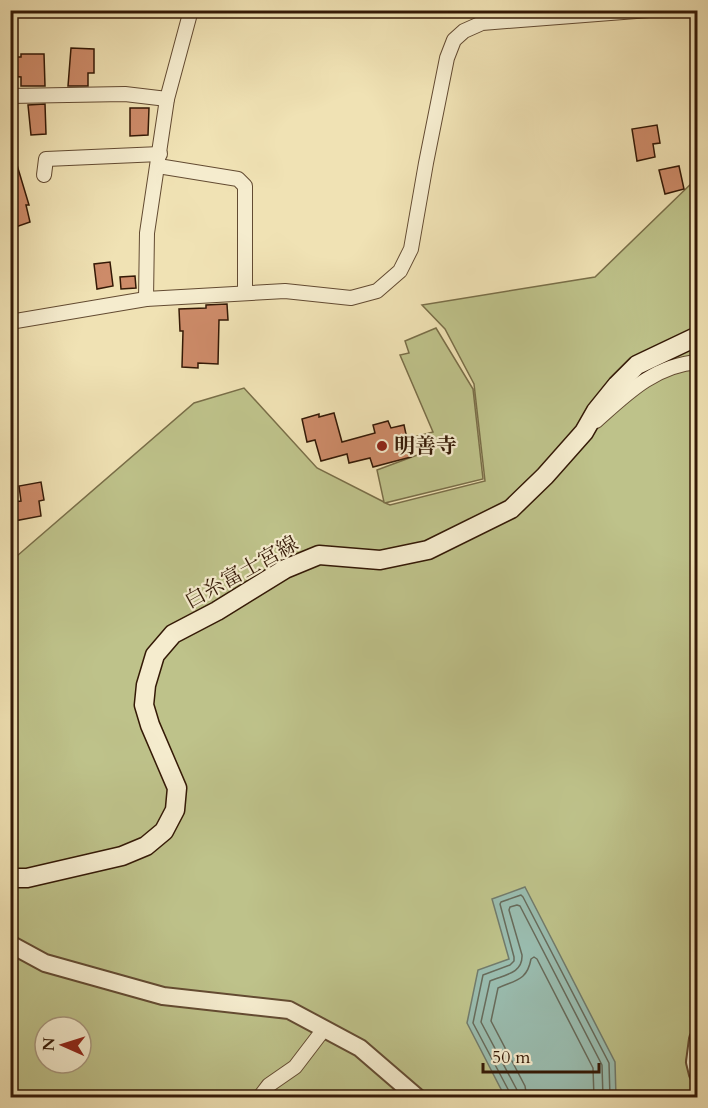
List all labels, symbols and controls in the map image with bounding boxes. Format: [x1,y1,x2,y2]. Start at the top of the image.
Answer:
place label: 明善寺 [394,432,457,461]
marker: 明善寺 [375,439,389,453]
street label: 白糸富士宮線 [179,529,303,616]
north arrow [33,1015,93,1075]
scale bar [483,1036,598,1074]
text: N [38,1037,60,1052]
text: 50 m [492,1045,531,1070]

